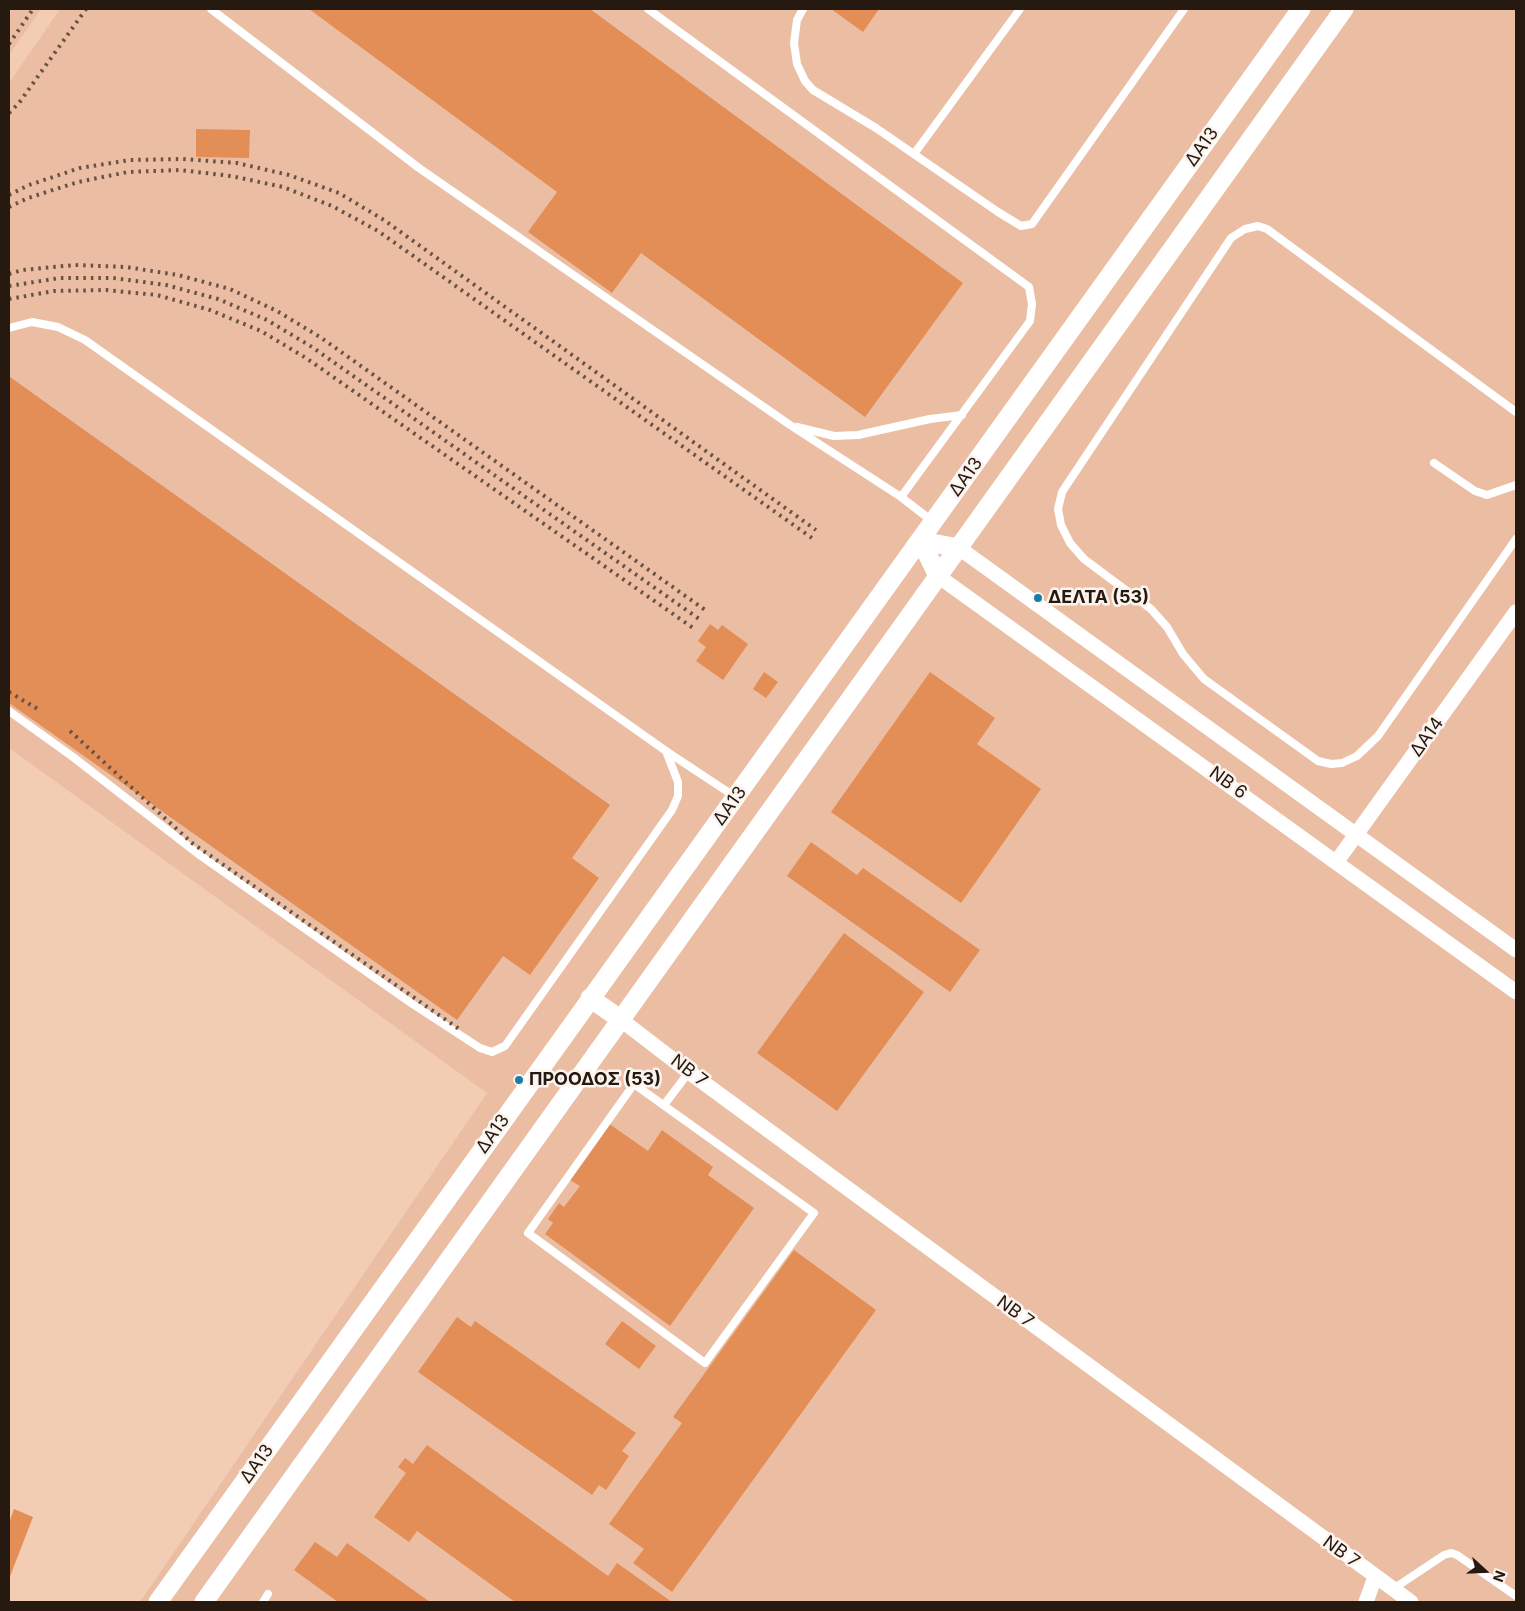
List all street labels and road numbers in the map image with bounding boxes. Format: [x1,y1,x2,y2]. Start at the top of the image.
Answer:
street label: ΔΑ13 [1181,123,1223,171]
street label: ΔΑ13 [945,453,987,501]
street label: ΔΑ14 [1406,713,1448,761]
street label: ΝΒ 6 [1205,762,1251,804]
street label: ΔΑ13 [709,782,751,830]
street label: ΝΒ 7 [666,1050,712,1092]
street label: ΔΑ13 [472,1110,514,1158]
street label: ΝΒ 7 [992,1291,1038,1333]
street label: ΔΑ13 [236,1440,278,1488]
street label: ΝΒ 7 [1318,1531,1364,1573]

